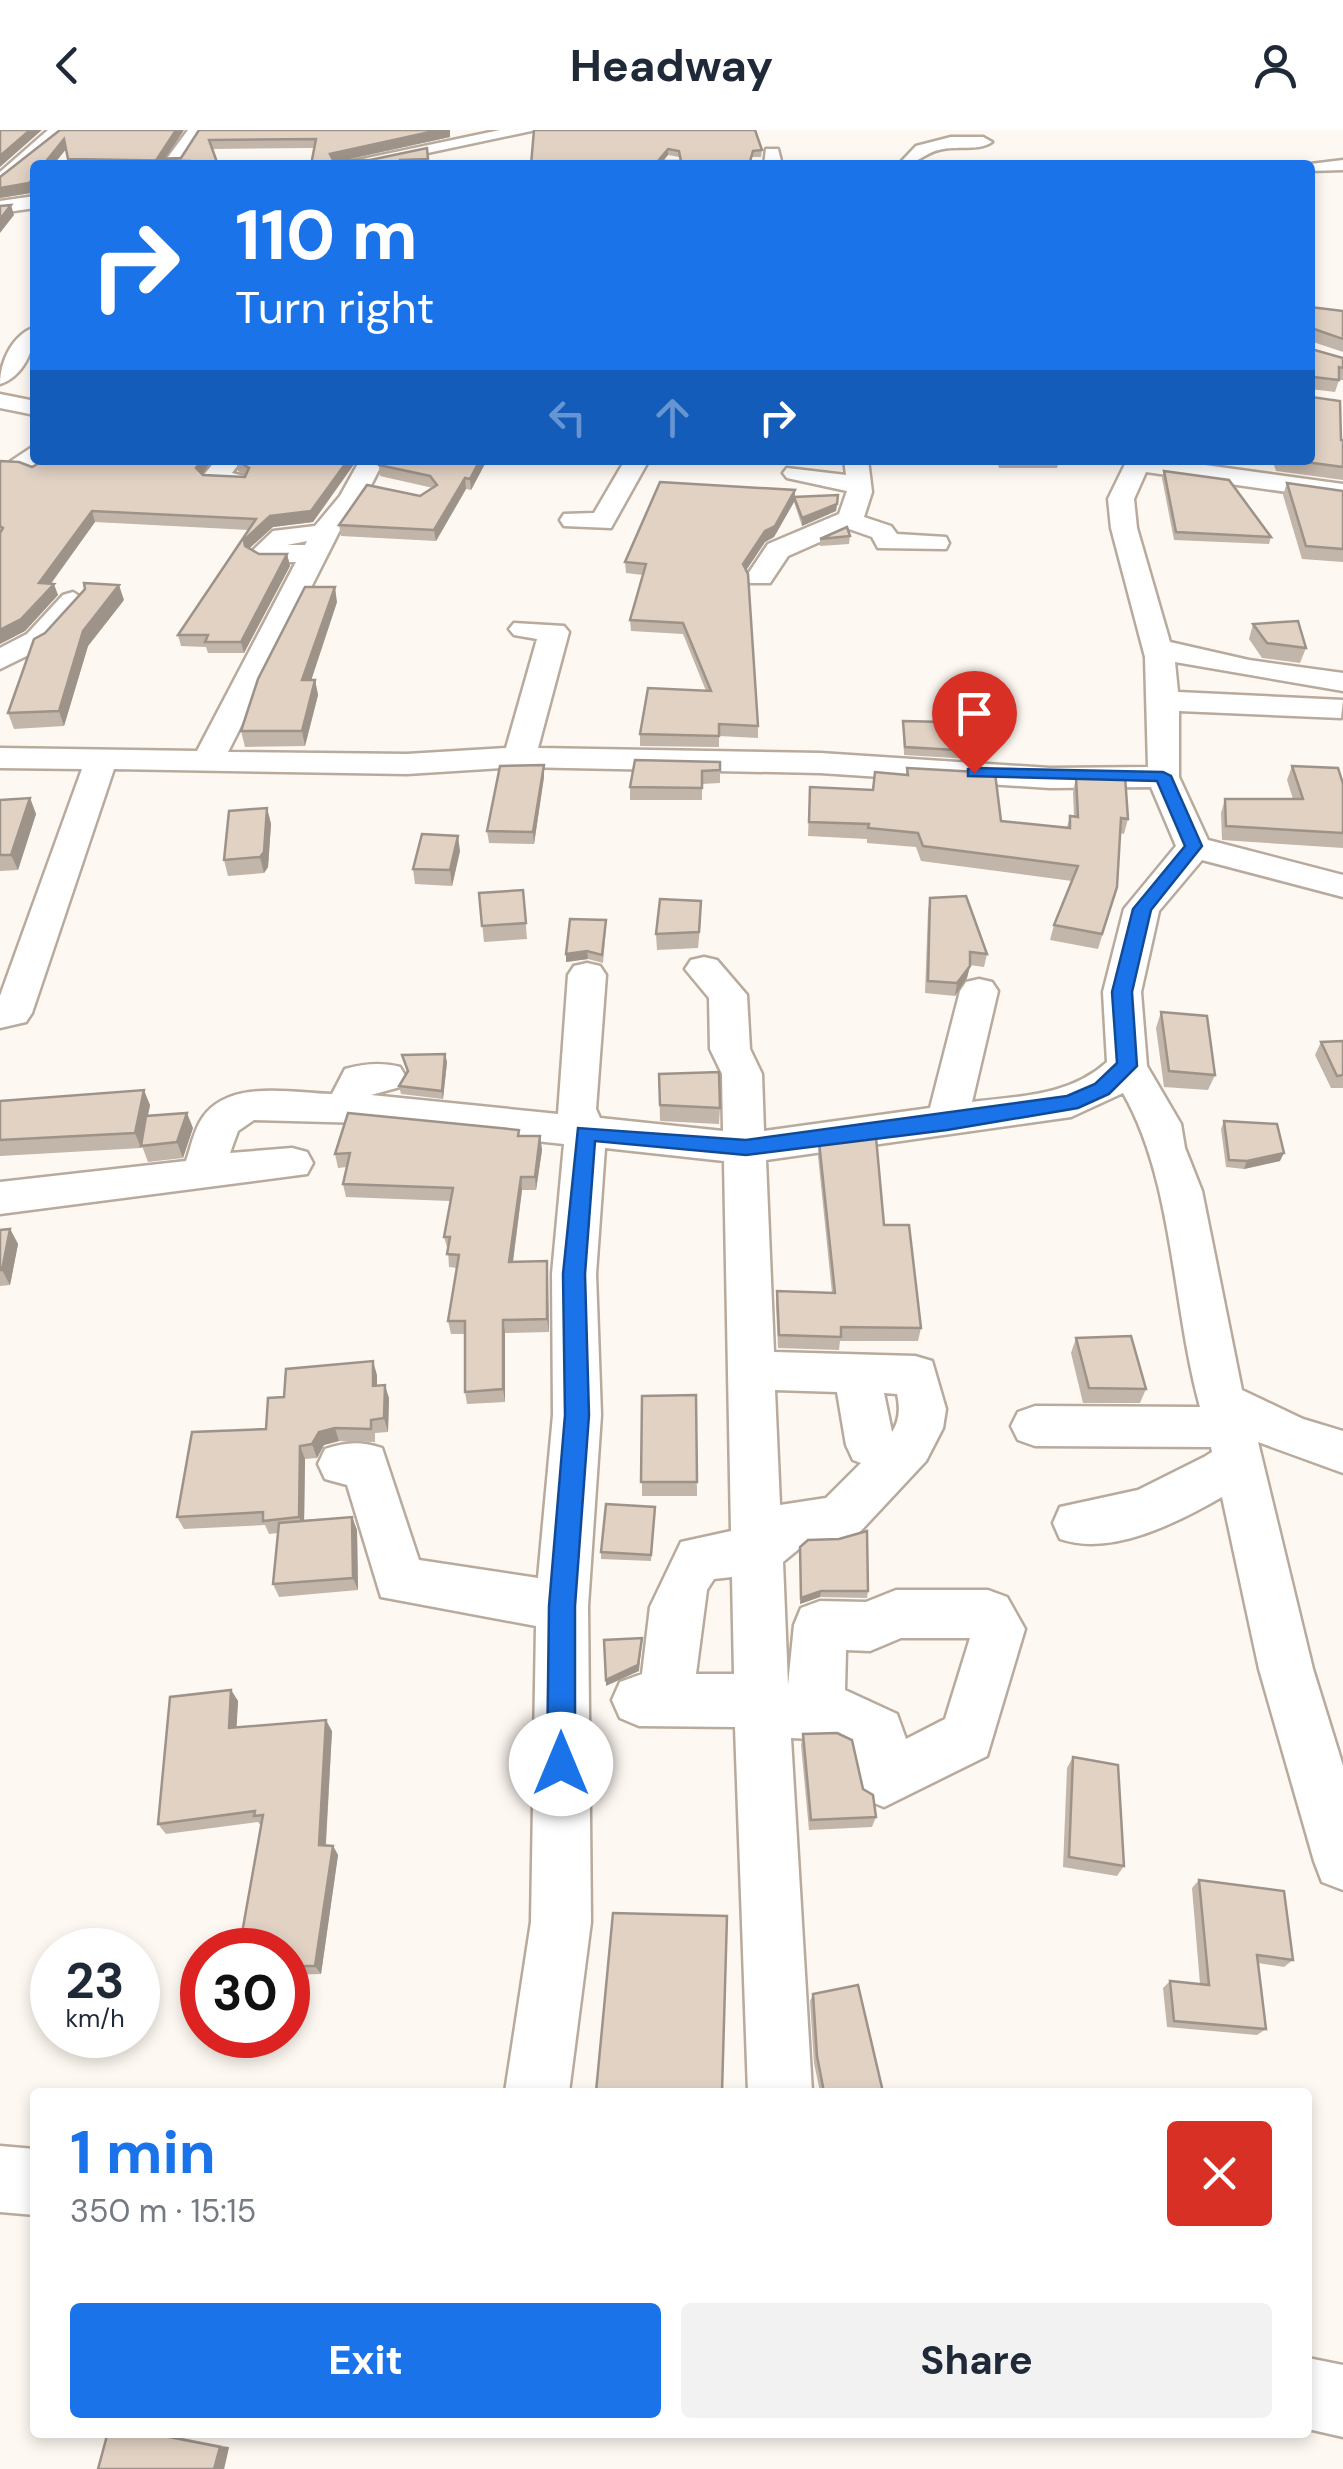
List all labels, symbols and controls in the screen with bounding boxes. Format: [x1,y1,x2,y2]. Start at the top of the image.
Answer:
text: Headway [570,36,773,95]
icon: back [40,38,95,93]
icon: person [1248,38,1303,93]
text: 110 m [235,190,418,281]
icon: right [70,200,200,330]
text: Turn right [235,278,434,337]
icon: left [540,390,595,445]
icon: ahead [645,390,700,445]
icon: right [750,390,805,445]
pin [932,671,1017,774]
icon: arrive [947,686,1002,741]
position arrow [509,1712,613,1816]
speed limit sign: 30 [180,1928,310,2058]
text: 23 [66,1948,125,2014]
text: km/h [65,2002,125,2035]
text: 1 min [70,2113,216,2192]
button: close [1167,2121,1272,2226]
text: 350 m · 15:15 [70,2190,256,2232]
button: Exit [70,2303,661,2418]
button: Share [681,2303,1272,2418]

